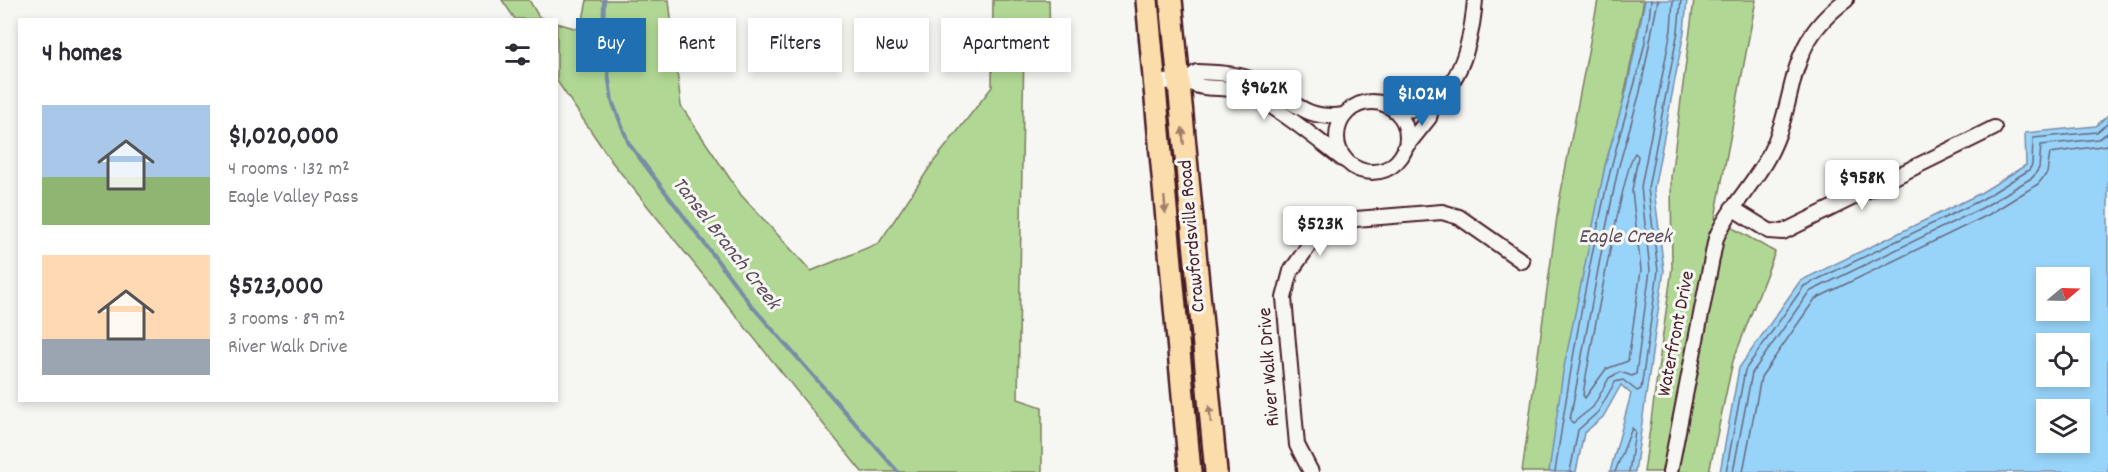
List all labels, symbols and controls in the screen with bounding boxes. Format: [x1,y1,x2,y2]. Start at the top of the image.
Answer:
chip: Buy [576,18,646,72]
chip: Rent [658,18,736,72]
chip: Filters [748,18,842,72]
chip: New [854,18,929,72]
chip: Apartment [941,18,1071,72]
text: 4 homes [42,36,122,73]
icon: filters [501,38,534,71]
pin: $962K [1222,70,1306,121]
text: $962K [1240,75,1288,103]
pin: $1.02M [1373,76,1471,127]
text: $1.02M [1397,81,1447,109]
text: $1,020,000 [228,119,339,156]
one-way arrow [1179,127,1188,146]
icon: home [90,129,162,201]
text: 4 rooms · 132 m² [228,156,350,184]
street label: Crawfordsville Road [1172,159,1214,313]
pin: $958K [1820,160,1904,211]
text: $958K [1839,165,1885,193]
water label: Tansel Branch Creek [664,171,788,319]
text: Eagle Valley Pass [228,184,359,212]
one-way arrow [1160,195,1170,214]
pin: $523K [1278,206,1362,257]
text: $523K [1297,211,1343,239]
water label: Eagle Creek [1579,223,1674,253]
north arrow [2036,267,2090,321]
map controls [2036,267,2090,453]
text: $523,000 [228,269,324,306]
street label: Waterfront Drive [1651,269,1703,399]
icon: home [90,279,162,351]
text: 3 rooms · 89 m² [228,306,345,334]
street label: River Walk Drive [1252,306,1288,428]
button: locate [2036,333,2090,387]
text: River Walk Drive [228,334,347,362]
button: layers [2036,399,2090,453]
one-way arrow [1205,404,1215,423]

